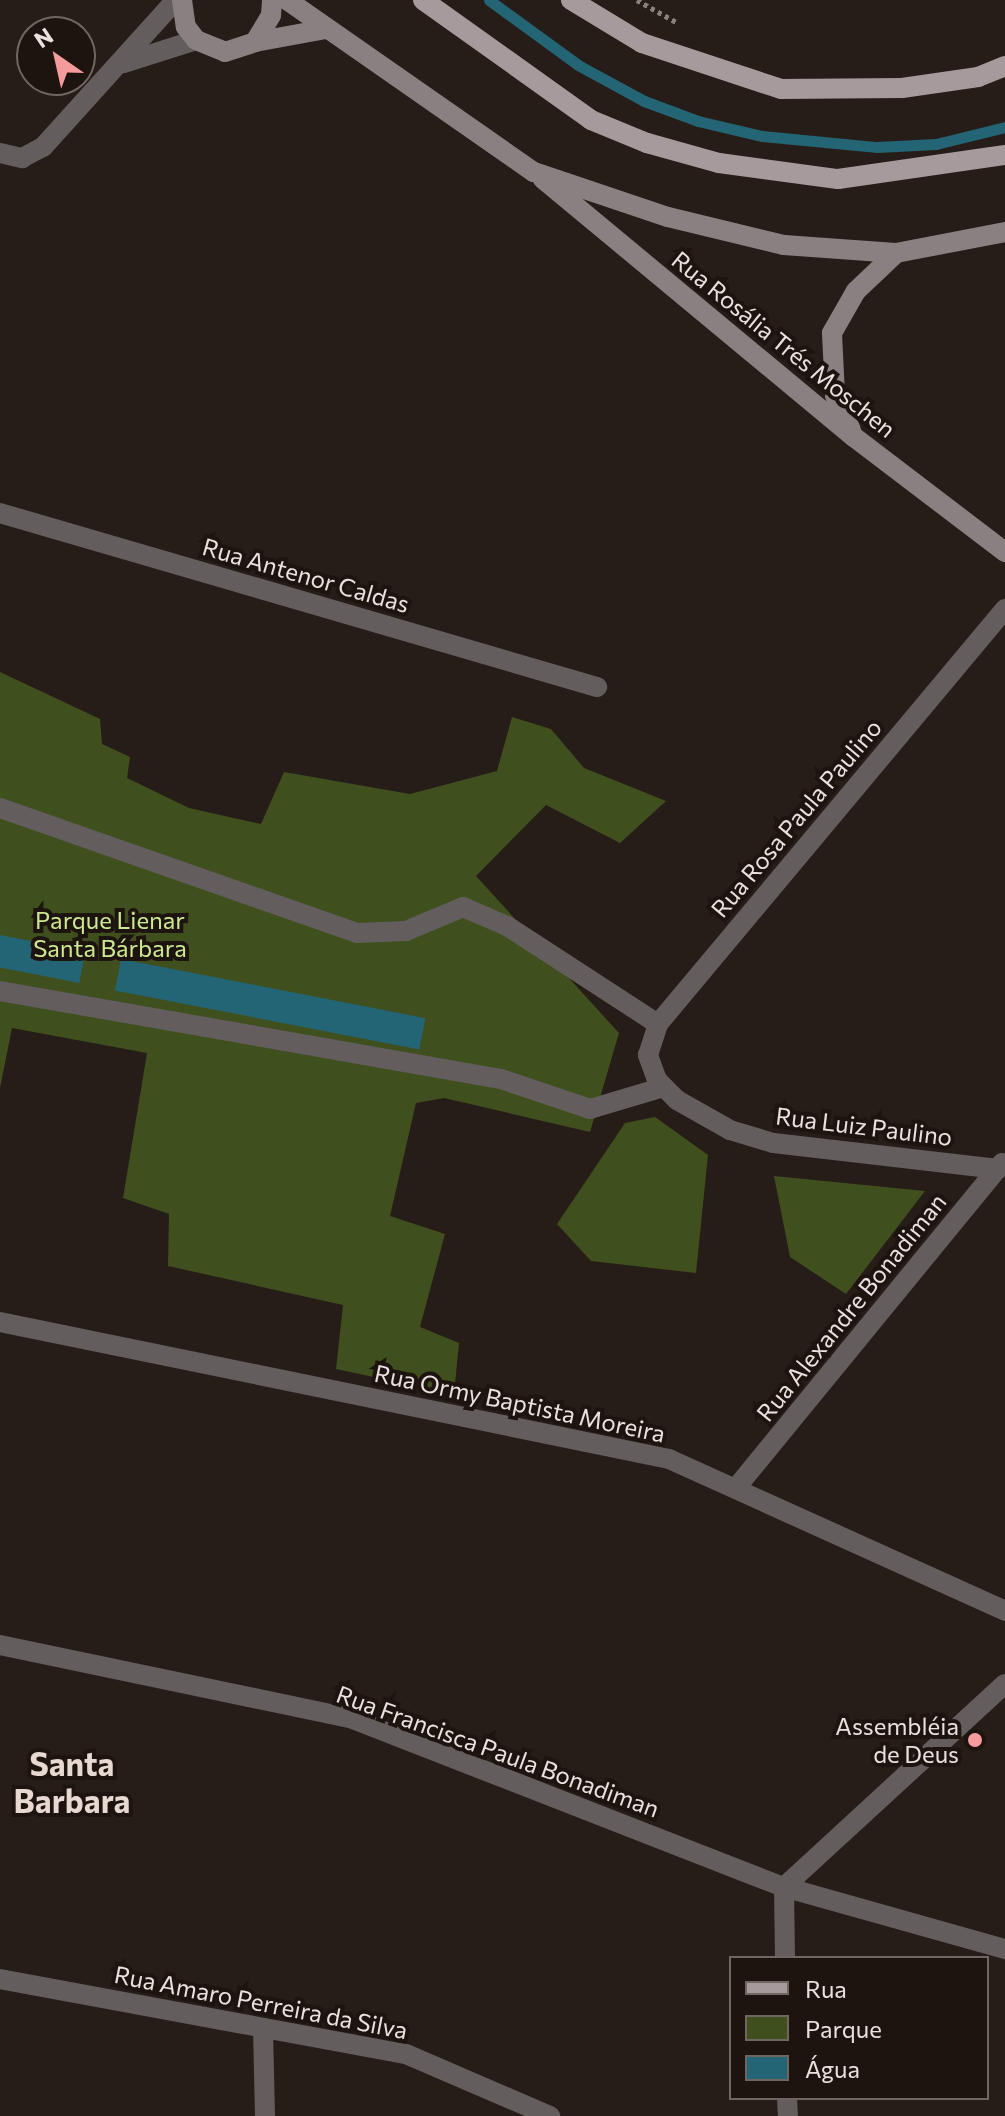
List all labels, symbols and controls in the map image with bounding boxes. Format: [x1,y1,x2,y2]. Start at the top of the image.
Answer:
north arrow [16,16,96,96]
text: N [29,22,58,53]
street label: Rua Rosália Trés Moschen [666,245,902,443]
street label: Rua Antenor Caldas [199,532,413,618]
street label: Rua Rosa Paula Paulino [705,713,887,923]
park label: Parque Lienar Santa Bárbara [33,906,187,962]
street label: Rua Luiz Paulino [774,1101,954,1151]
street label: Rua Alexandre Bonadiman [750,1187,952,1427]
street label: Rua Ormy Baptista Moreira [372,1358,668,1448]
street label: Rua Francisca Paula Bonadiman [333,1679,663,1823]
place label: Assembléia de Deus [835,1712,959,1768]
marker: Assembléia de Deus [966,1731,984,1749]
district label: Santa Barbara [14,1745,130,1820]
legend [729,1956,989,2100]
street label: Rua Amaro Perreira da Silva [112,1959,410,2045]
text: Rua [805,1974,847,2003]
text: Parque [805,2014,882,2043]
text: Água [805,2054,860,2083]

